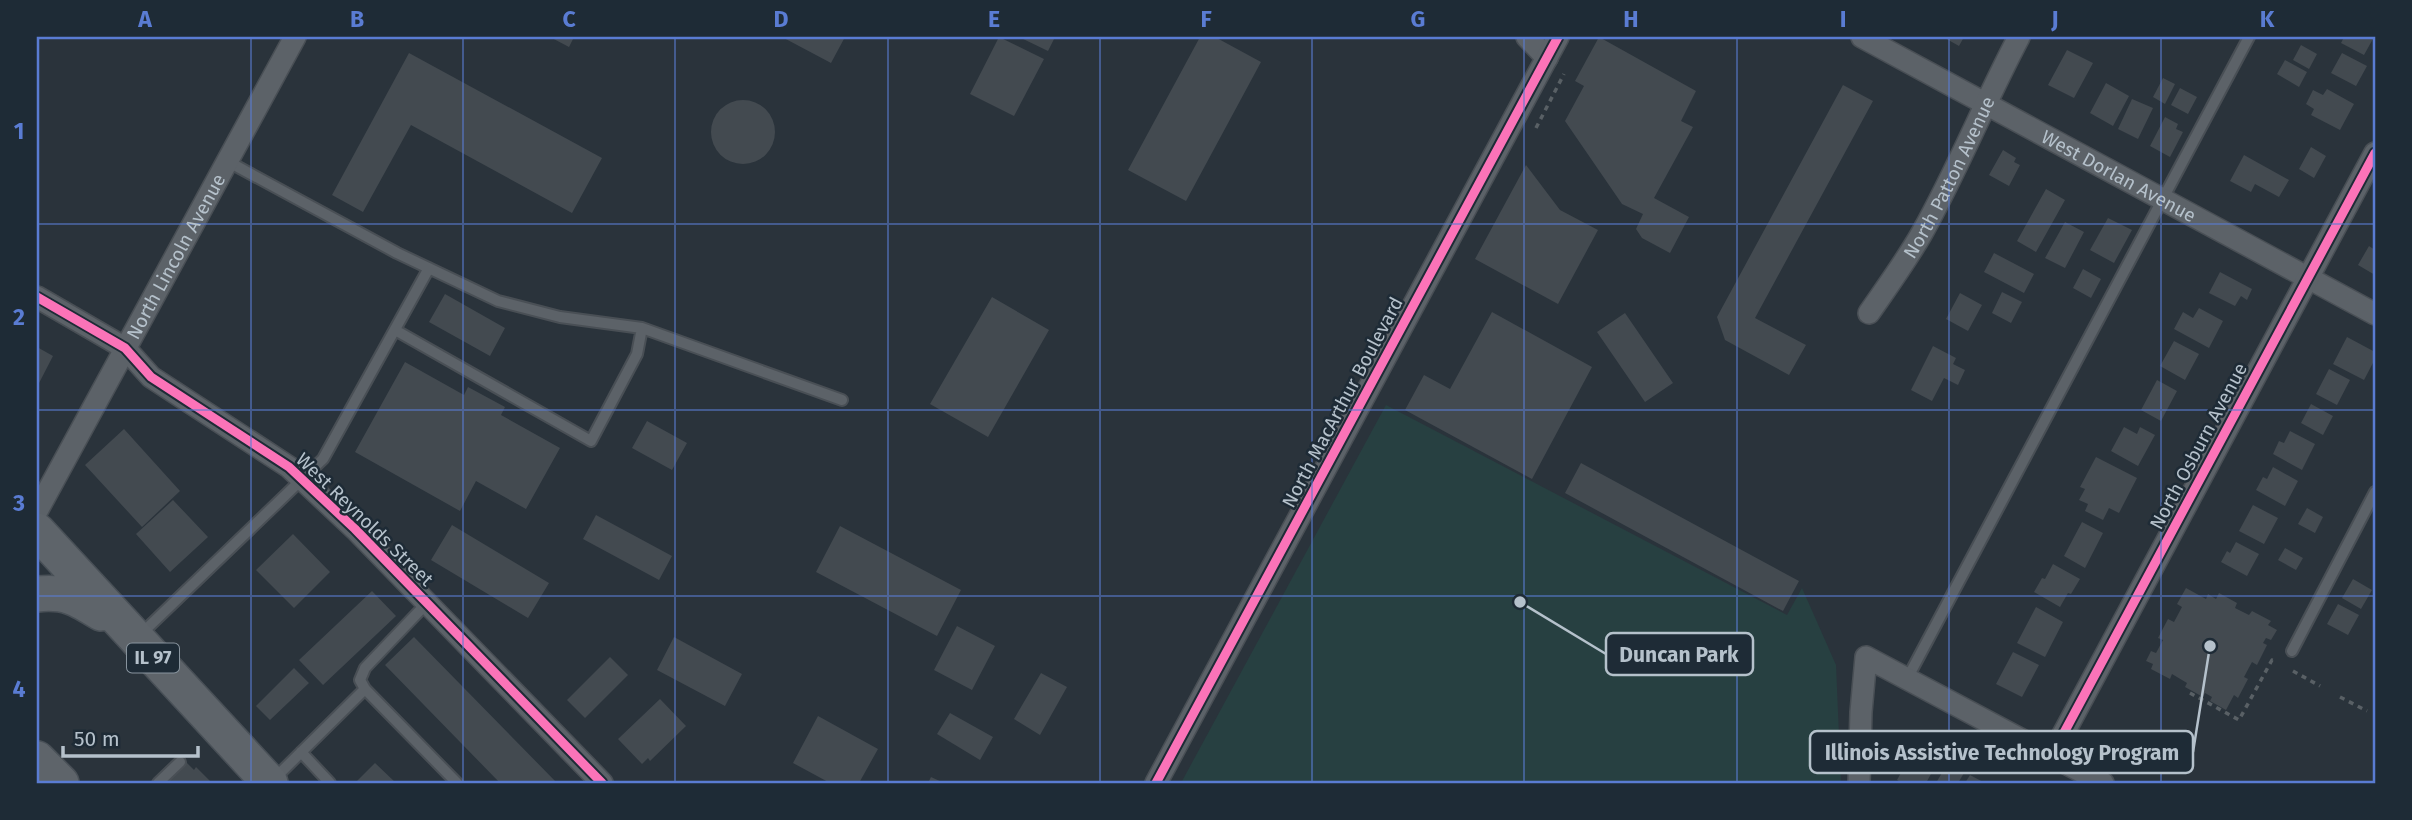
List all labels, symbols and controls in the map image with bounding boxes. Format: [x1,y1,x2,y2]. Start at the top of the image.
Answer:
text: A [137,5,152,33]
text: B [350,5,364,33]
text: C [562,5,576,33]
text: D [774,5,789,33]
text: E [988,5,1000,33]
text: F [1200,5,1212,33]
text: G [1411,5,1425,33]
text: H [1623,5,1639,33]
text: I [1840,5,1846,33]
text: J [2050,5,2059,33]
text: K [2260,5,2275,33]
street label: North Patton Avenue [1898,93,2000,263]
text: 1 [14,117,24,145]
street label: West Dorlan Avenue [2037,125,2200,227]
street label: North Lincoln Avenue [122,170,230,343]
street label: North MacArthur Boulevard [1277,293,1408,511]
text: 2 [13,303,25,331]
street label: North Osburn Avenue [2145,359,2252,533]
street label: West Reynolds Street [291,448,438,591]
text: 3 [12,489,25,517]
callout: Duncan Park [1606,633,1753,675]
text: Duncan Park [1619,642,1739,668]
road number: IL 97 [127,644,179,672]
text: 4 [13,675,26,703]
scale bar [63,715,198,759]
text: 50 m [74,726,120,752]
callout: Illinois Assistive Technology Program [1810,731,2193,773]
text: Illinois Assistive Technology Program [1825,740,2179,766]

